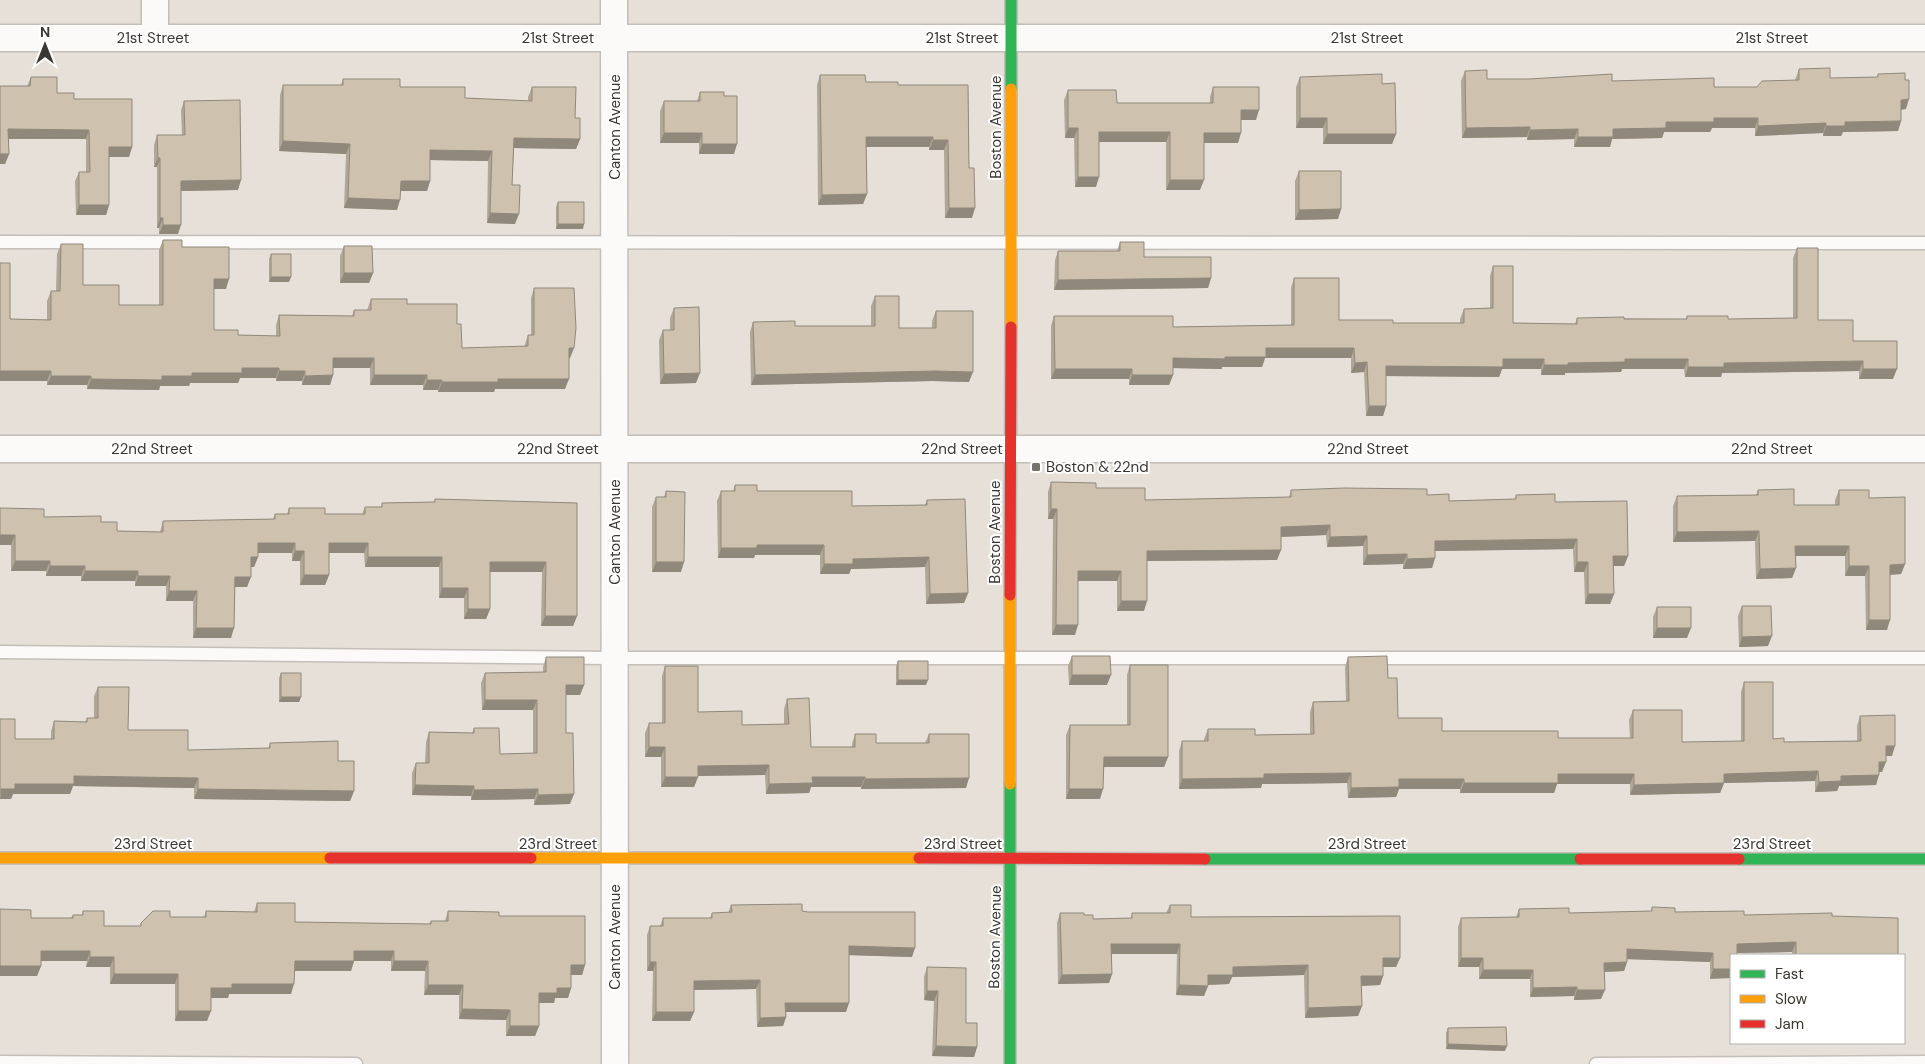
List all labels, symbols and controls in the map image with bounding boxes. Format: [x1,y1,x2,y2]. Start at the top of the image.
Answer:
north arrow [20,20,70,70]
text: N [40,23,50,41]
street label: 21st Street [117,28,190,48]
street label: 21st Street [522,28,595,48]
street label: 21st Street [926,28,999,48]
street label: 21st Street [1331,28,1404,48]
street label: 21st Street [1736,28,1809,48]
street label: Canton Avenue [605,74,625,180]
street label: Boston Avenue [986,75,1006,179]
street label: 22nd Street [111,439,193,459]
street label: 22nd Street [517,439,599,459]
street label: 22nd Street [921,439,1003,459]
street label: 22nd Street [1327,439,1409,459]
street label: 22nd Street [1731,439,1813,459]
place label: Boston & 22nd [1046,457,1149,477]
marker: Boston & 22nd [1030,461,1042,473]
street label: Canton Avenue [605,479,625,585]
street label: Boston Avenue [985,480,1005,584]
street label: 23rd Street [114,834,192,854]
street label: 23rd Street [519,834,597,854]
street label: 23rd Street [924,834,1002,854]
street label: 23rd Street [1328,834,1406,854]
street label: 23rd Street [1733,834,1811,854]
street label: Canton Avenue [605,884,625,990]
street label: Boston Avenue [984,885,1006,989]
legend [1730,954,1905,1044]
text: Fast [1775,964,1804,984]
text: Slow [1775,989,1808,1009]
text: Jam [1775,1014,1804,1034]

